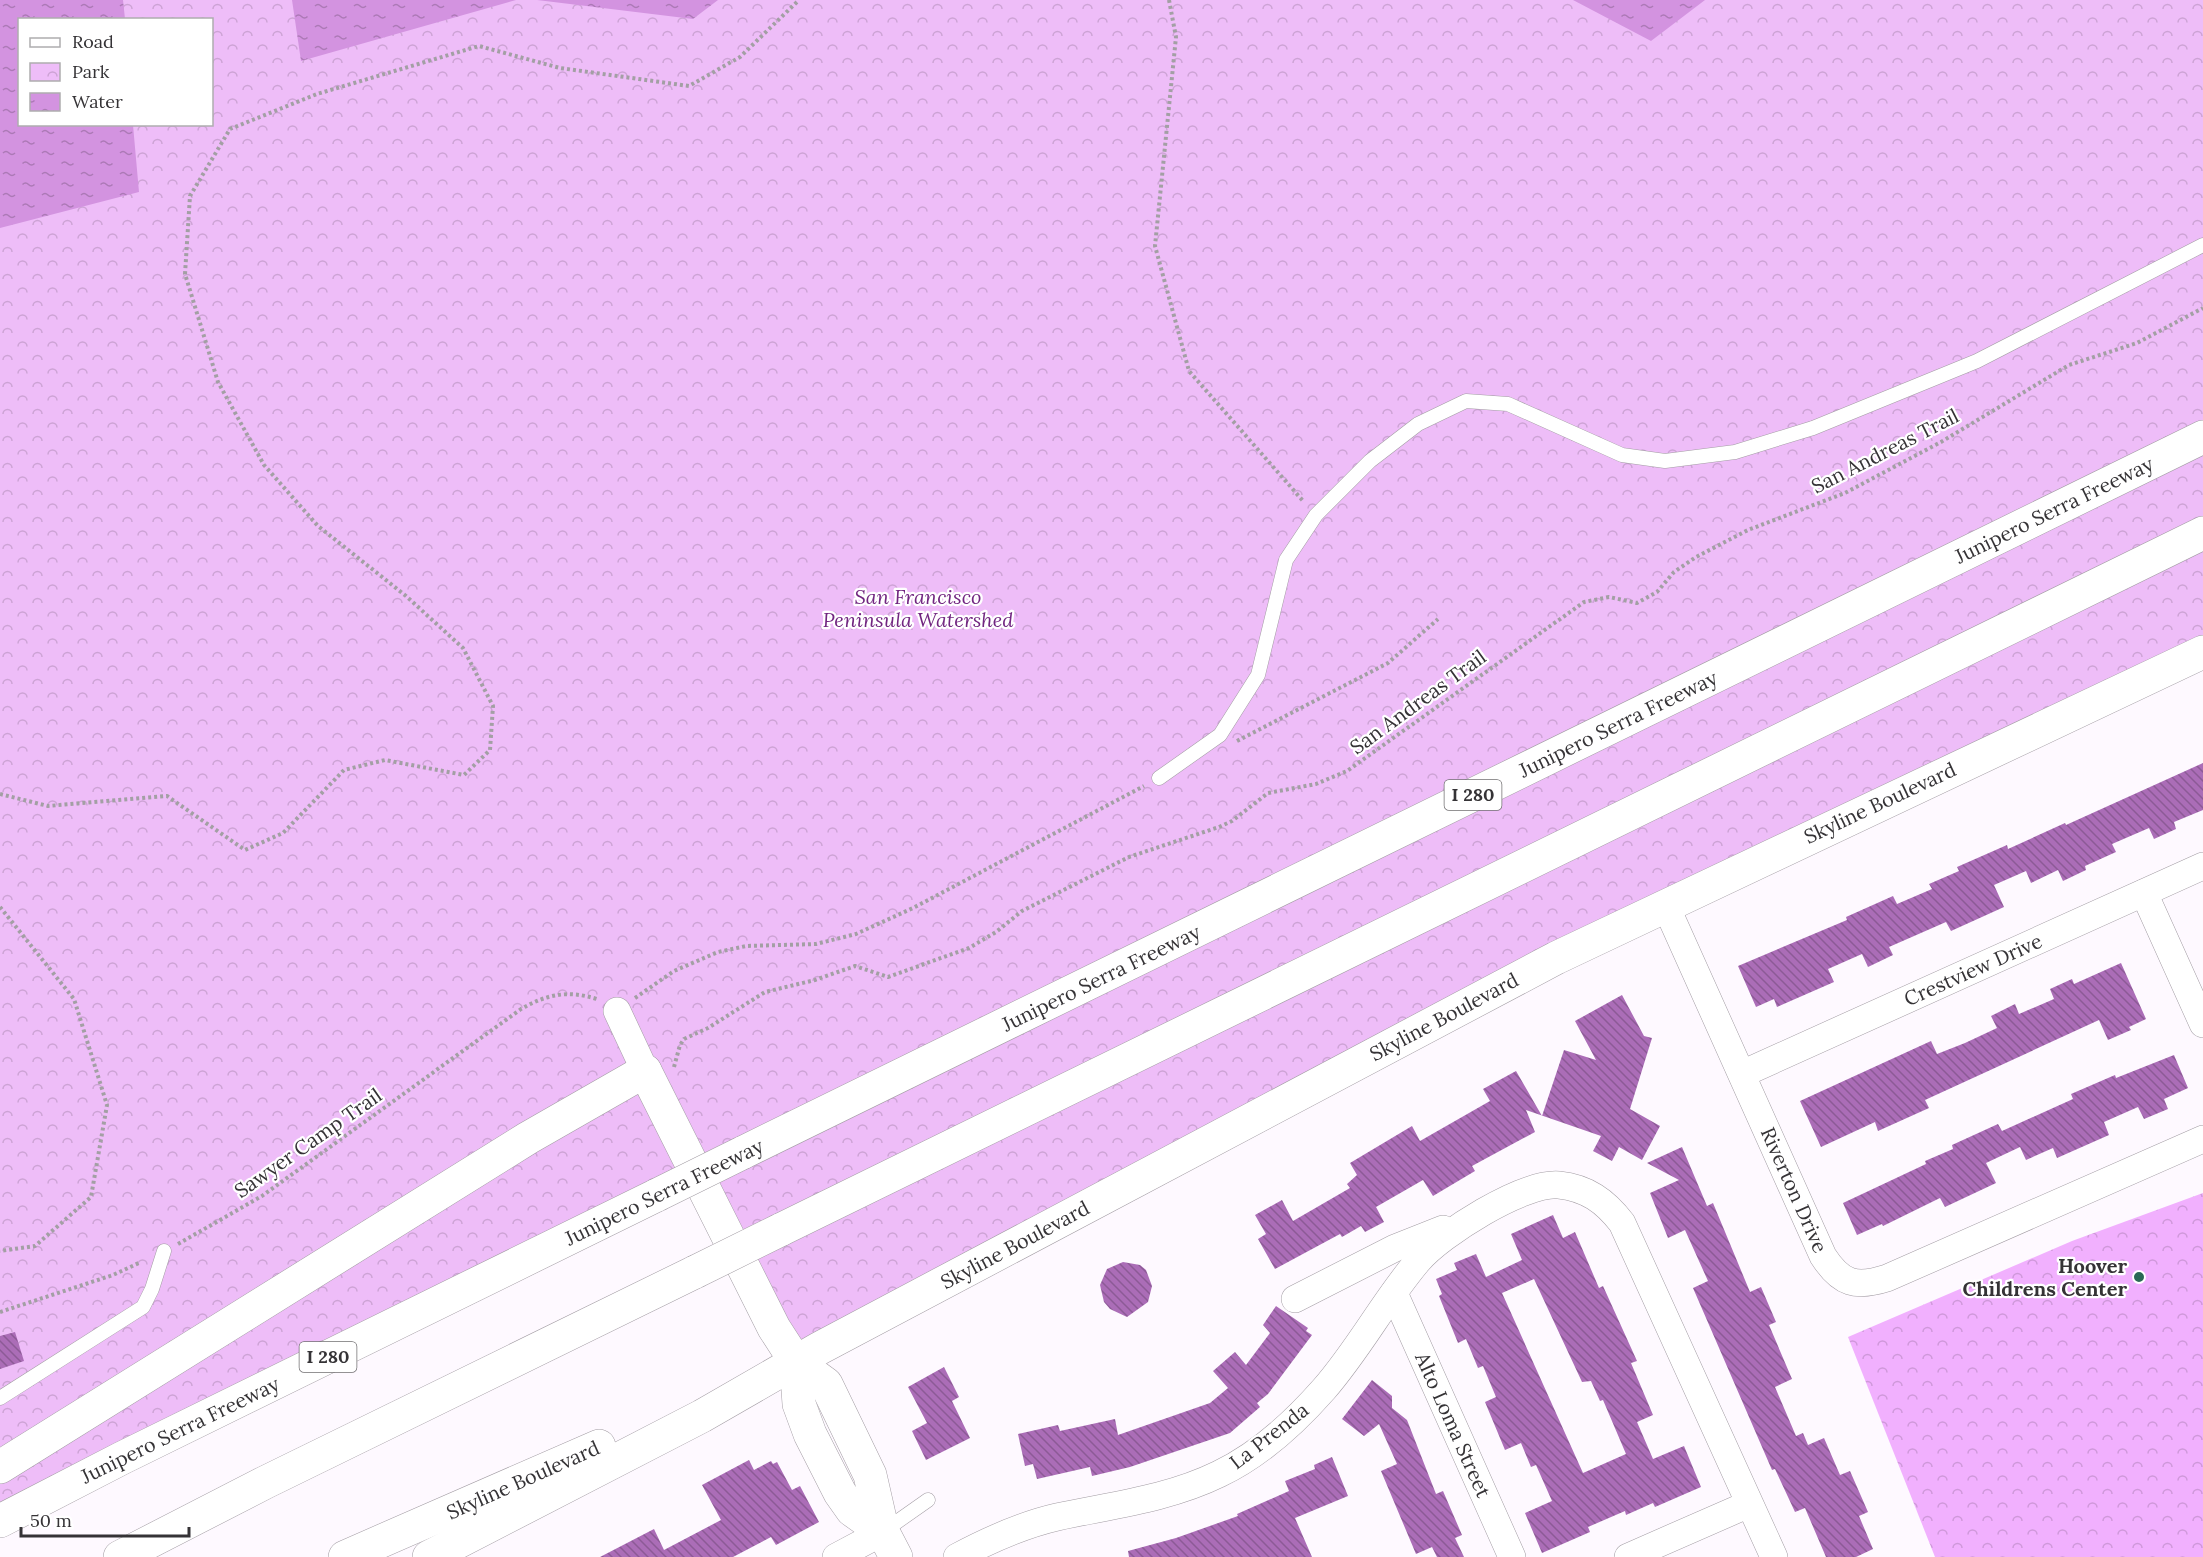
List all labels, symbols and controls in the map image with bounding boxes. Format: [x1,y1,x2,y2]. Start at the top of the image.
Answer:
legend [18,18,213,126]
text: Road [72,30,114,53]
text: Park [72,60,110,83]
text: Water [72,90,123,113]
street label: San Andreas Trail [1807,403,1963,499]
street label: Junipero Serra Freeway [1950,450,2157,569]
park label: San Francisco Peninsula Watershed [823,584,1014,632]
street label: San Andreas Trail [1345,644,1491,759]
street label: Junipero Serra Freeway [1514,664,1721,783]
street label: Skyline Boulevard [1800,756,1960,849]
road number: I 280 [1444,780,1502,810]
street label: Junipero Serra Freeway [997,918,1204,1037]
street label: Crestview Drive [1900,928,2046,1011]
street label: Skyline Boulevard [1365,967,1522,1066]
street label: Sawyer Camp Trail [229,1082,386,1203]
street label: Riverton Drive [1756,1123,1833,1257]
street label: Junipero Serra Freeway [560,1132,767,1251]
street label: Skyline Boulevard [936,1195,1093,1294]
place label: Hoover Childrens Center [1962,1253,2127,1301]
marker: Hoover Childrens Center [2132,1270,2146,1284]
road number: I 280 [300,1342,356,1372]
street label: Alto Loma Street [1410,1347,1497,1501]
street label: Junipero Serra Freeway [76,1370,283,1489]
street label: La Prenda [1224,1397,1313,1474]
street label: Skyline Boulevard [442,1435,603,1524]
scale bar [21,1500,189,1538]
text: 50 m [30,1509,72,1532]

